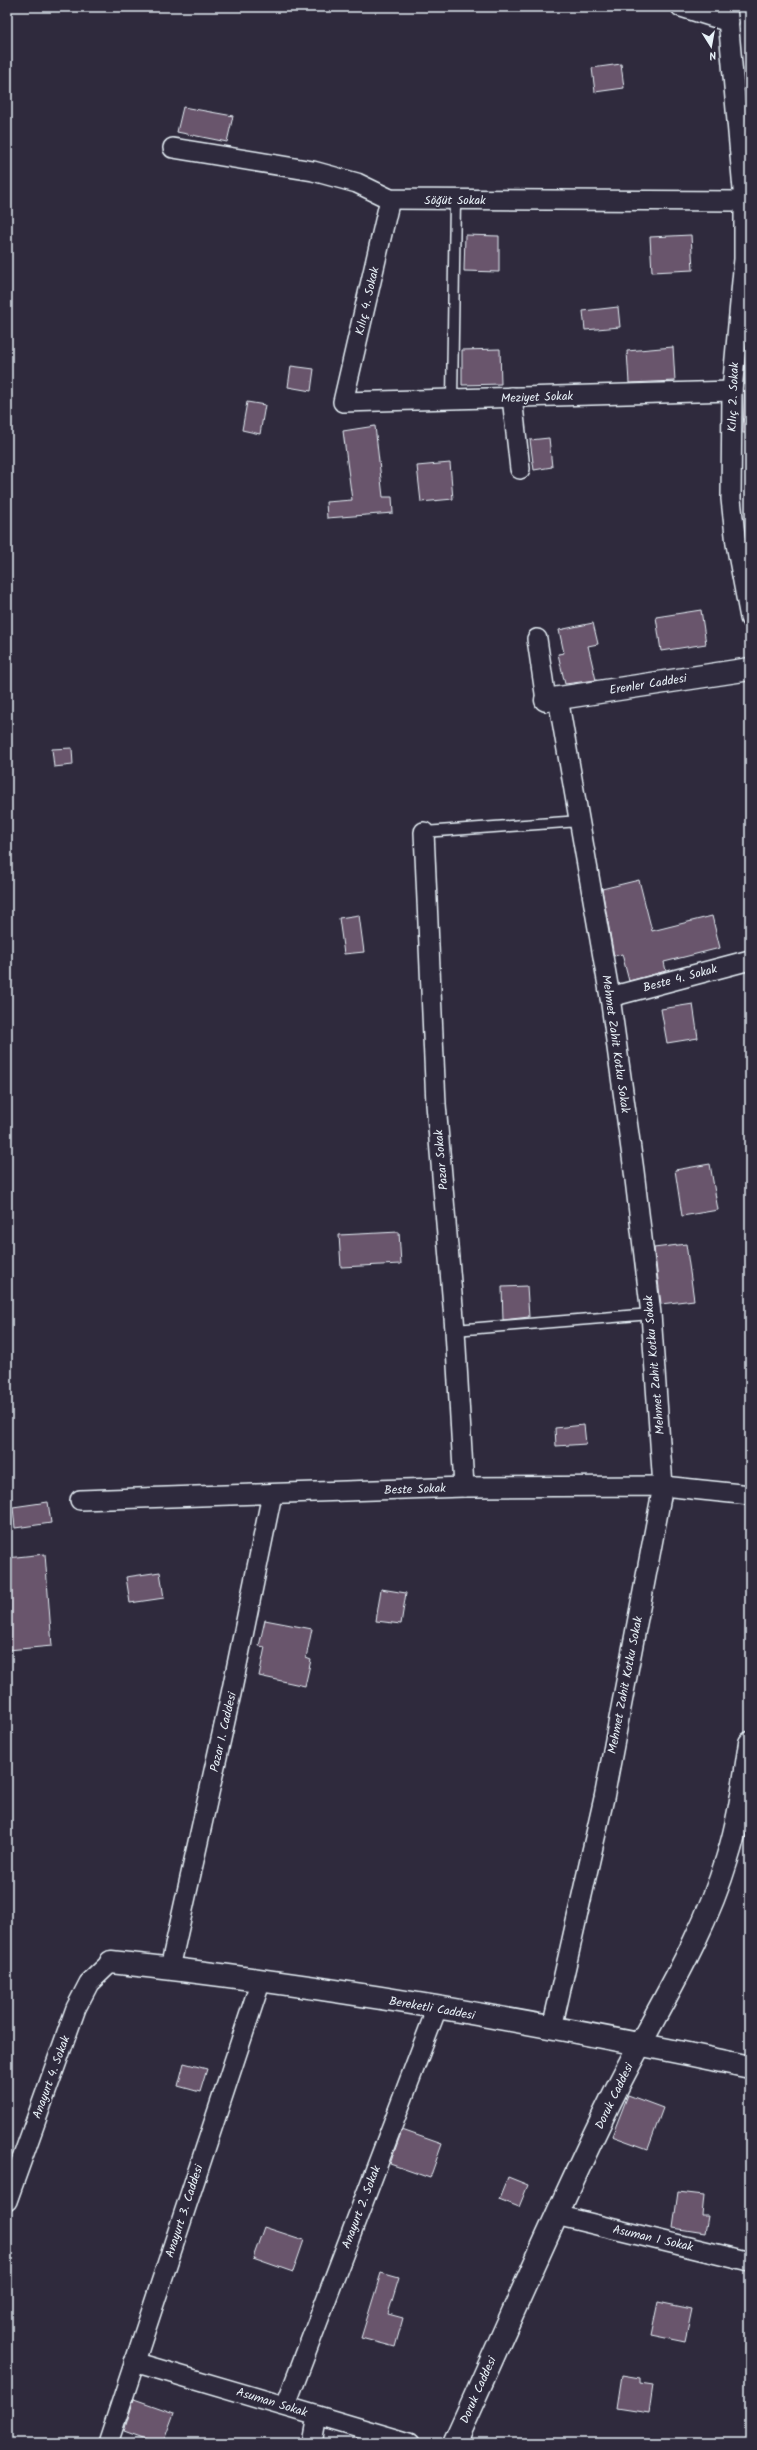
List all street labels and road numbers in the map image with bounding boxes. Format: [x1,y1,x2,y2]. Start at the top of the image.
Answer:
street label: Söğüt Sokak [424,191,486,210]
street label: Kılıç 4. Sokak [350,265,385,337]
street label: Kılıç 2. Sokak [723,361,744,432]
street label: Meziyet Sokak [501,387,574,408]
street label: Erenler Caddesi [608,669,689,700]
street label: Beste 4. Sokak [641,959,720,997]
street label: Mehmet Zahit Kotku Sokak [596,974,635,1115]
street label: Pazar Sokak [429,1129,454,1191]
street label: Mehmet Zahit Kotku Sokak [639,1294,670,1435]
street label: Beste Sokak [384,1479,447,1500]
street label: Mehmet Zahit Kotku Sokak [603,1614,648,1755]
street label: Pazar 1. Caddesi [205,1689,242,1774]
street label: Bereketli Caddesi [387,1992,477,2026]
street label: Anayurt 4. Sokak [28,2033,75,2121]
street label: Doruk Caddesi [590,2059,639,2133]
street label: Anayurt 3. Caddesi [160,2161,209,2260]
street label: Anayurt 2. Sokak [337,2163,386,2251]
street label: Asuman 1 Sokak [611,2220,695,2257]
street label: Doruk Caddesi [455,2353,502,2427]
street label: Asuman Sokak [234,2383,310,2422]

